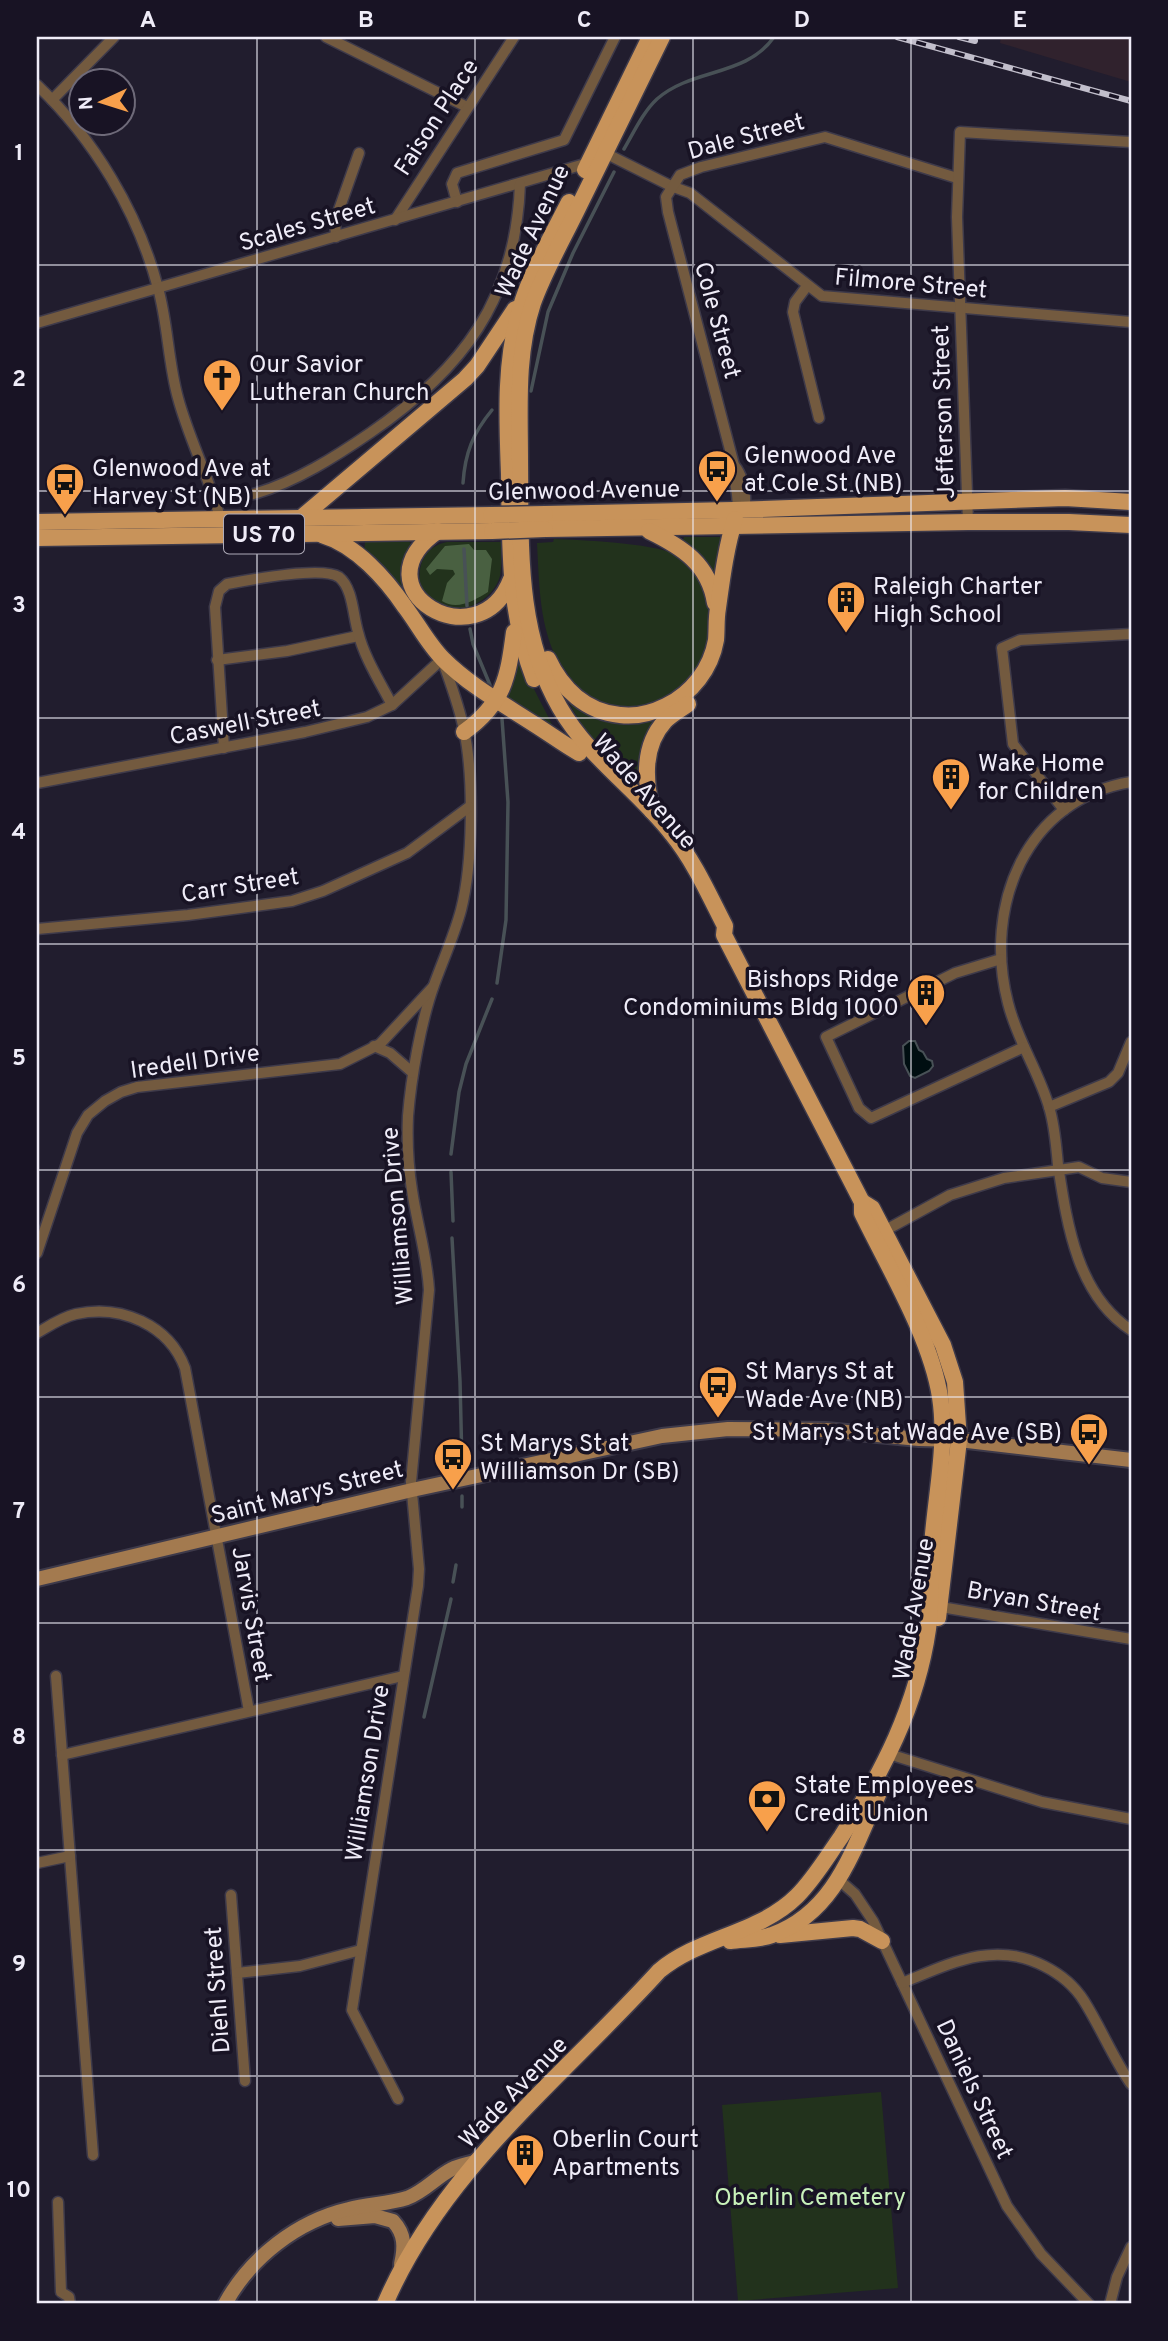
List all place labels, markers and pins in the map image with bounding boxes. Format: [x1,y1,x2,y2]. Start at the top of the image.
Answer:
place label: Our Savior Lutheran Church [249,351,429,409]
church icon: Our Savior Lutheran Church [201,357,243,412]
place label: Glenwood Ave at Cole St (NB) [744,442,903,500]
bus stop icon: Glenwood Ave at Cole St (NB) [696,448,738,503]
place label: Glenwood Ave at Harvey St (NB) [92,455,271,513]
bus stop icon: Glenwood Ave at Harvey St (NB) [44,461,86,516]
place label: Raleigh Charter High School [873,573,1042,631]
building icon: Raleigh Charter High School [825,579,867,634]
place label: Wake Home for Children [978,750,1104,808]
building icon: Wake Home for Children [930,756,972,811]
place label: Bishops Ridge Condominiums Bldg 1000 [623,966,899,1024]
building icon: Bishops Ridge Condominiums Bldg 1000 [905,972,947,1027]
place label: St Marys St at Wade Ave (NB) [745,1358,903,1416]
bus stop icon: St Marys St at Wade Ave (NB) [697,1364,739,1419]
bus stop icon: St Marys St at Wade Ave (SB) [1068,1411,1110,1466]
place label: St Marys St at Wade Ave (SB) [752,1419,1062,1449]
place label: St Marys St at Williamson Dr (SB) [480,1430,679,1488]
bus stop icon: St Marys St at Williamson Dr (SB) [432,1436,474,1491]
place label: State Employees Credit Union [794,1772,974,1830]
bank icon: State Employees Credit Union [746,1778,788,1833]
place label: Oberlin Court Apartments [552,2126,699,2184]
building icon: Oberlin Court Apartments [504,2132,546,2187]

